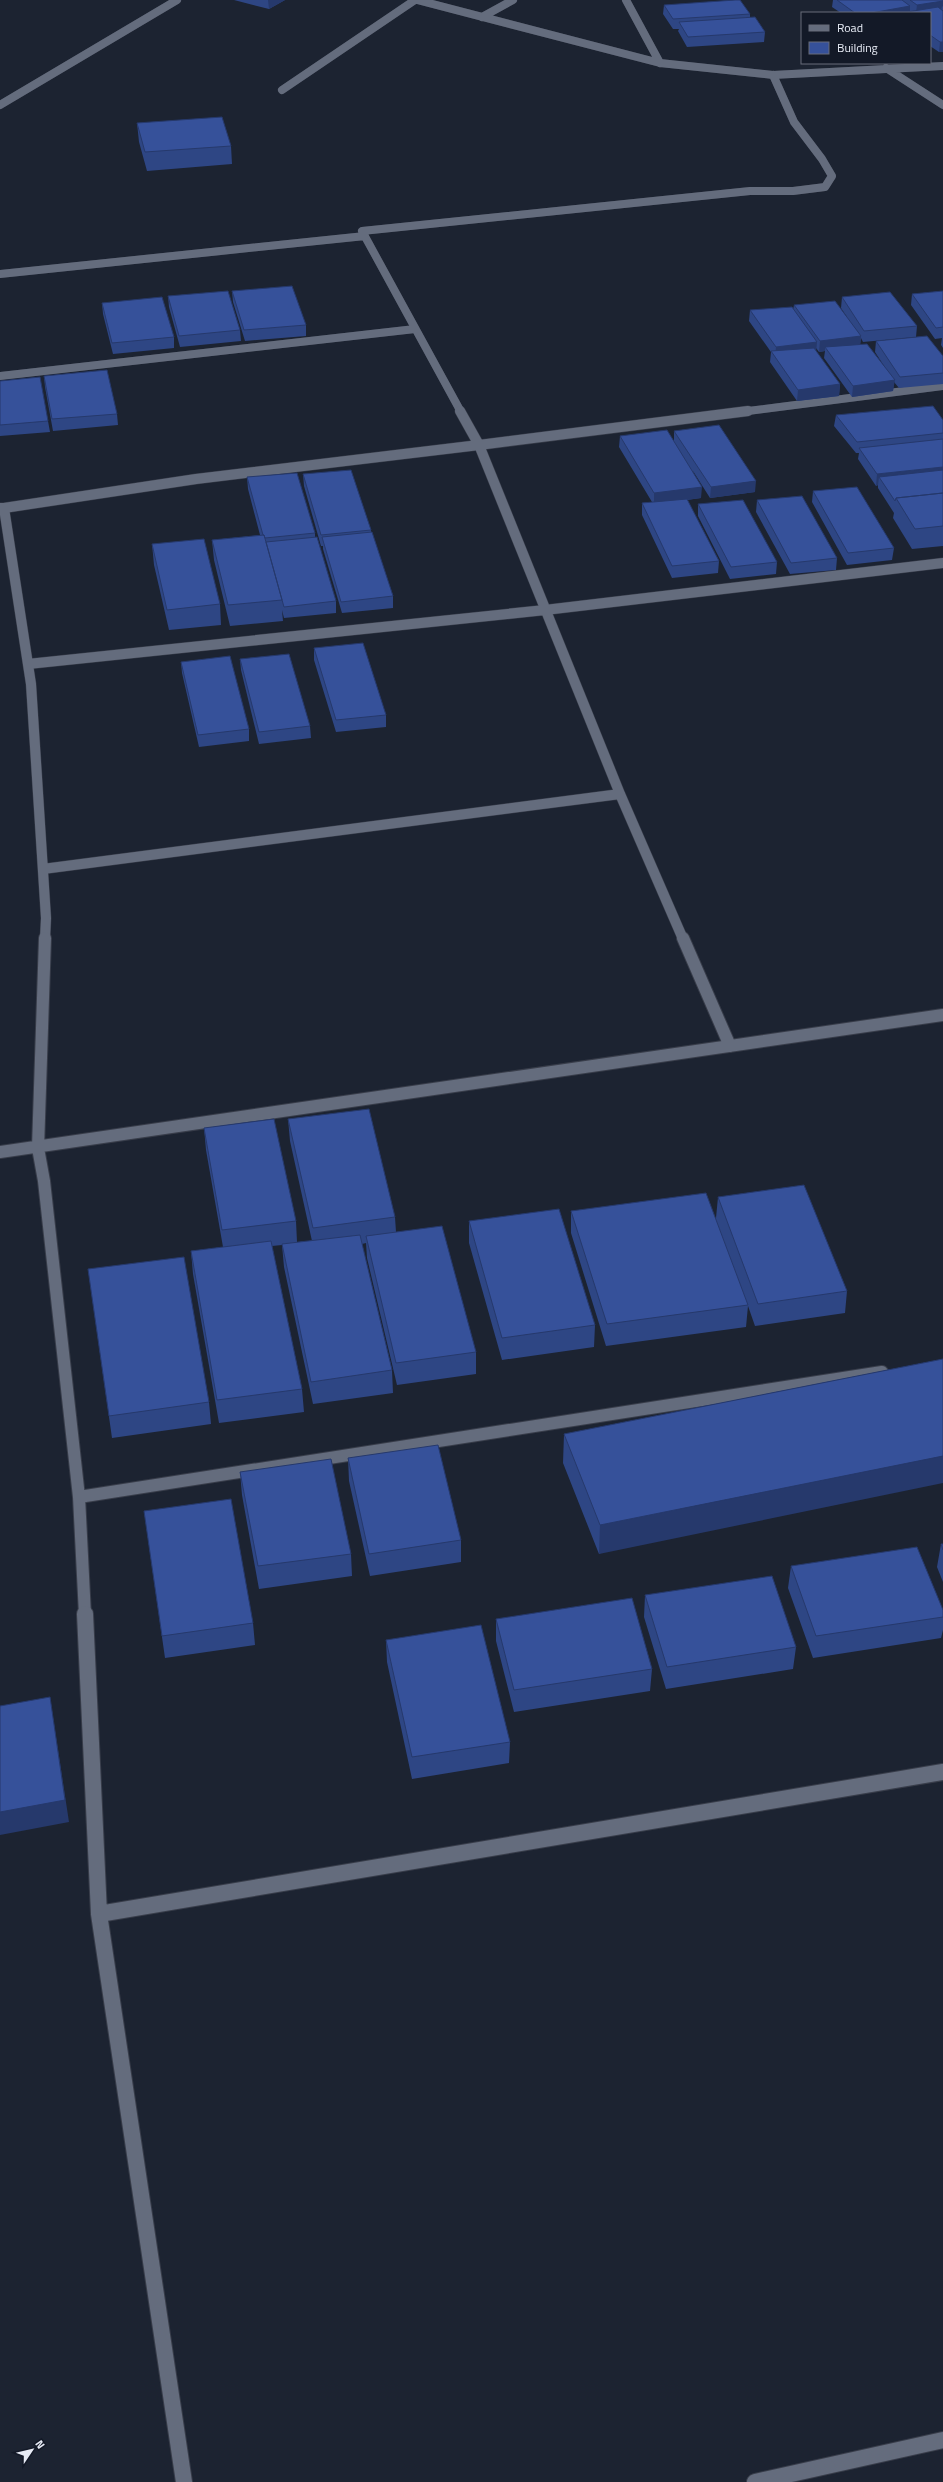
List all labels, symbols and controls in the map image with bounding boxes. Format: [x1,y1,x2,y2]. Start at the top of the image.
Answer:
legend [801,12,931,64]
text: Road [837,18,863,37]
text: Building [837,38,878,57]
north arrow [12,2430,52,2470]
text: N [31,2437,49,2452]

